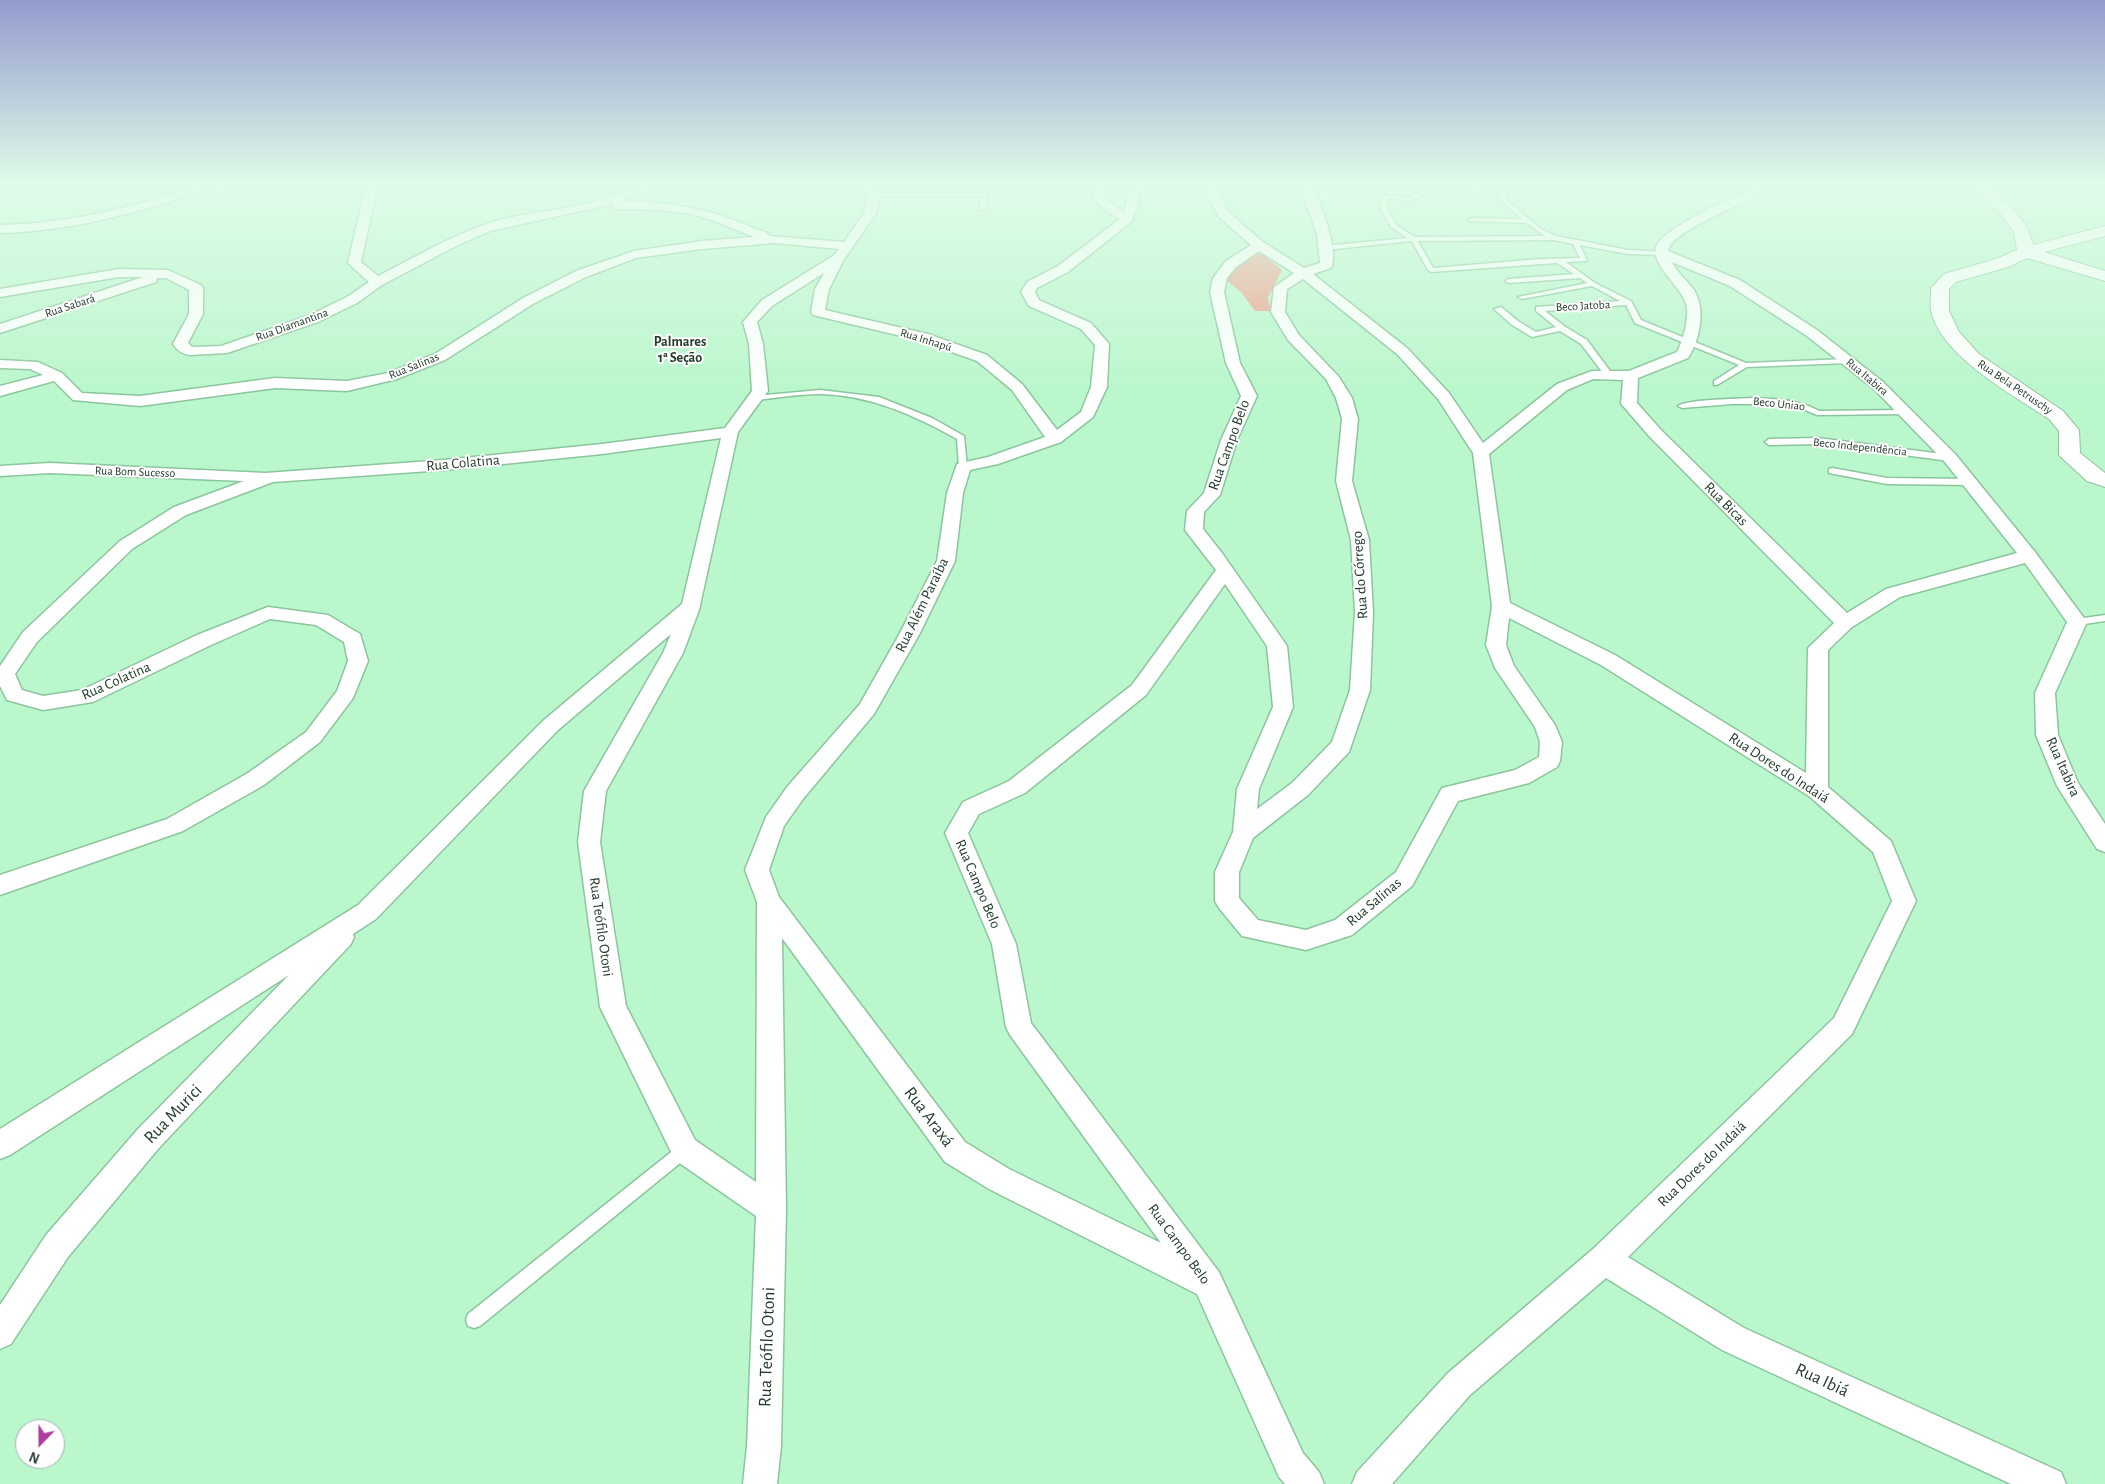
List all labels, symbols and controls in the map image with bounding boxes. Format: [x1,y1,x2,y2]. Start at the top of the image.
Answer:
street label: Rua Sabará [43,291,97,321]
street label: Beco Jatoba [1555,297,1611,315]
street label: Rua Diamantina [254,305,330,345]
street label: Rua Inhapú [898,325,954,355]
district label: Palmares 1ª Seção [654,334,706,367]
street label: Rua Salinas [387,349,441,383]
street label: Rua Itabira [1843,355,1891,399]
street label: Rua Bela Petruschy [1975,357,2055,417]
street label: Beco Uniao [1752,394,1806,414]
street label: Rua Campo Belo [1204,397,1254,493]
street label: Beco Independência [1812,435,1908,459]
street label: Rua Colatina [426,451,500,475]
street label: Rua Bom Sucesso [95,463,175,481]
street label: Rua Bicas [1700,478,1752,530]
street label: Rua do Córrego [1348,530,1372,620]
street label: Rua Além Paraíba [891,555,953,655]
street label: Rua Colatina [79,658,153,704]
street label: Rua Dores do Indaiá [1725,729,1833,807]
street label: Rua Itabira [2042,734,2084,800]
street label: Rua Campo Belo [951,837,1005,931]
street label: Rua Salinas [1343,874,1405,930]
street label: Rua Teófilo Otoni [585,876,617,978]
street label: Rua Murici [139,1080,207,1148]
street label: Rua Araxá [899,1083,959,1151]
street label: Rua Dores do Indaiá [1654,1117,1750,1211]
street label: Rua Campo Belo [1144,1200,1214,1288]
street label: Rua Teófilo Otoni [754,1287,780,1407]
street label: Rua Ibiá [1792,1358,1852,1402]
north arrow [15,1419,65,1469]
text: N [28,1449,42,1465]

